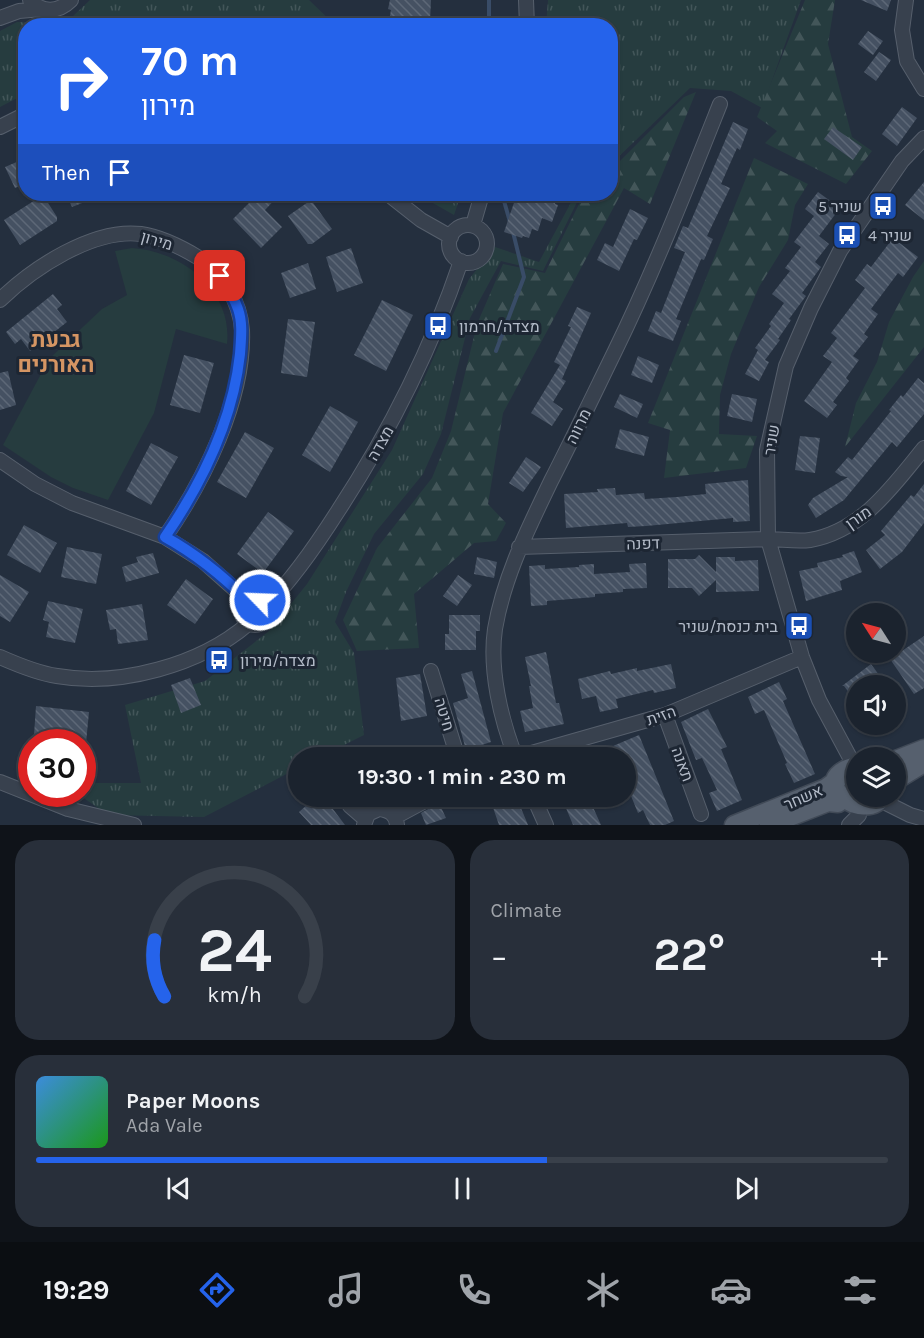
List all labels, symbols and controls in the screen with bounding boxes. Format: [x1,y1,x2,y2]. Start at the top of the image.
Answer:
text: 70 m [141,36,239,86]
icon: right [42,42,120,120]
text: מירון [141,90,195,122]
icon: arrive [103,156,136,189]
text: Then [42,160,91,186]
bus stop icon: שניר 5 [867,190,899,222]
place label: שניר 5 [818,197,862,216]
bus stop icon: שניר 4 [831,219,863,251]
place label: שניר 4 [868,226,912,245]
street label: מירון [139,227,175,254]
pin [194,250,245,301]
icon: arrive [203,259,236,292]
bus stop icon: מצדה/חרמון [422,310,454,342]
place label: מצדה/חרמון [459,317,540,336]
district label: גבעת האורנים [18,327,94,378]
street label: מרווה [562,405,595,447]
street label: מצדה [363,423,398,464]
street label: שניר [760,423,783,457]
street label: מורן [842,502,875,533]
street label: דפנה [626,533,660,554]
position arrow [228,568,292,632]
north arrow [846,603,906,663]
map controls [846,603,906,807]
bus stop icon: בית כנסת/שניר [783,610,815,642]
place label: בית כנסת/שניר [678,617,779,636]
bus stop icon: מצדה/מירון [203,644,235,676]
place label: מצדה/מירון [240,651,316,670]
button: sound [846,675,906,735]
street label: חיטה [430,695,459,733]
street label: הזית [644,702,678,729]
speed limit sign: 30 [18,729,96,807]
street label: תאנה [668,744,698,784]
button: layers [846,747,906,807]
text: 19:30 · 1 min · 230 m [357,764,567,790]
street label: אשחר [781,781,826,814]
text: Climate [491,899,562,922]
text: 24 [197,914,272,987]
text: 22° [653,929,725,981]
text: − [491,937,508,975]
text: + [871,937,888,975]
text: km/h [208,982,262,1007]
text: Paper Moons [126,1088,260,1114]
text: Ada Vale [126,1114,203,1137]
icon: previous [162,1172,195,1205]
icon: pause [446,1172,479,1205]
icon: next [730,1172,763,1205]
icon: directions [196,1269,238,1311]
icon: music [325,1269,367,1311]
icon: phone [453,1269,495,1311]
icon: climate [582,1269,624,1311]
icon: car [710,1269,752,1311]
icon: filters [839,1269,881,1311]
text: 19:29 [43,1274,109,1306]

